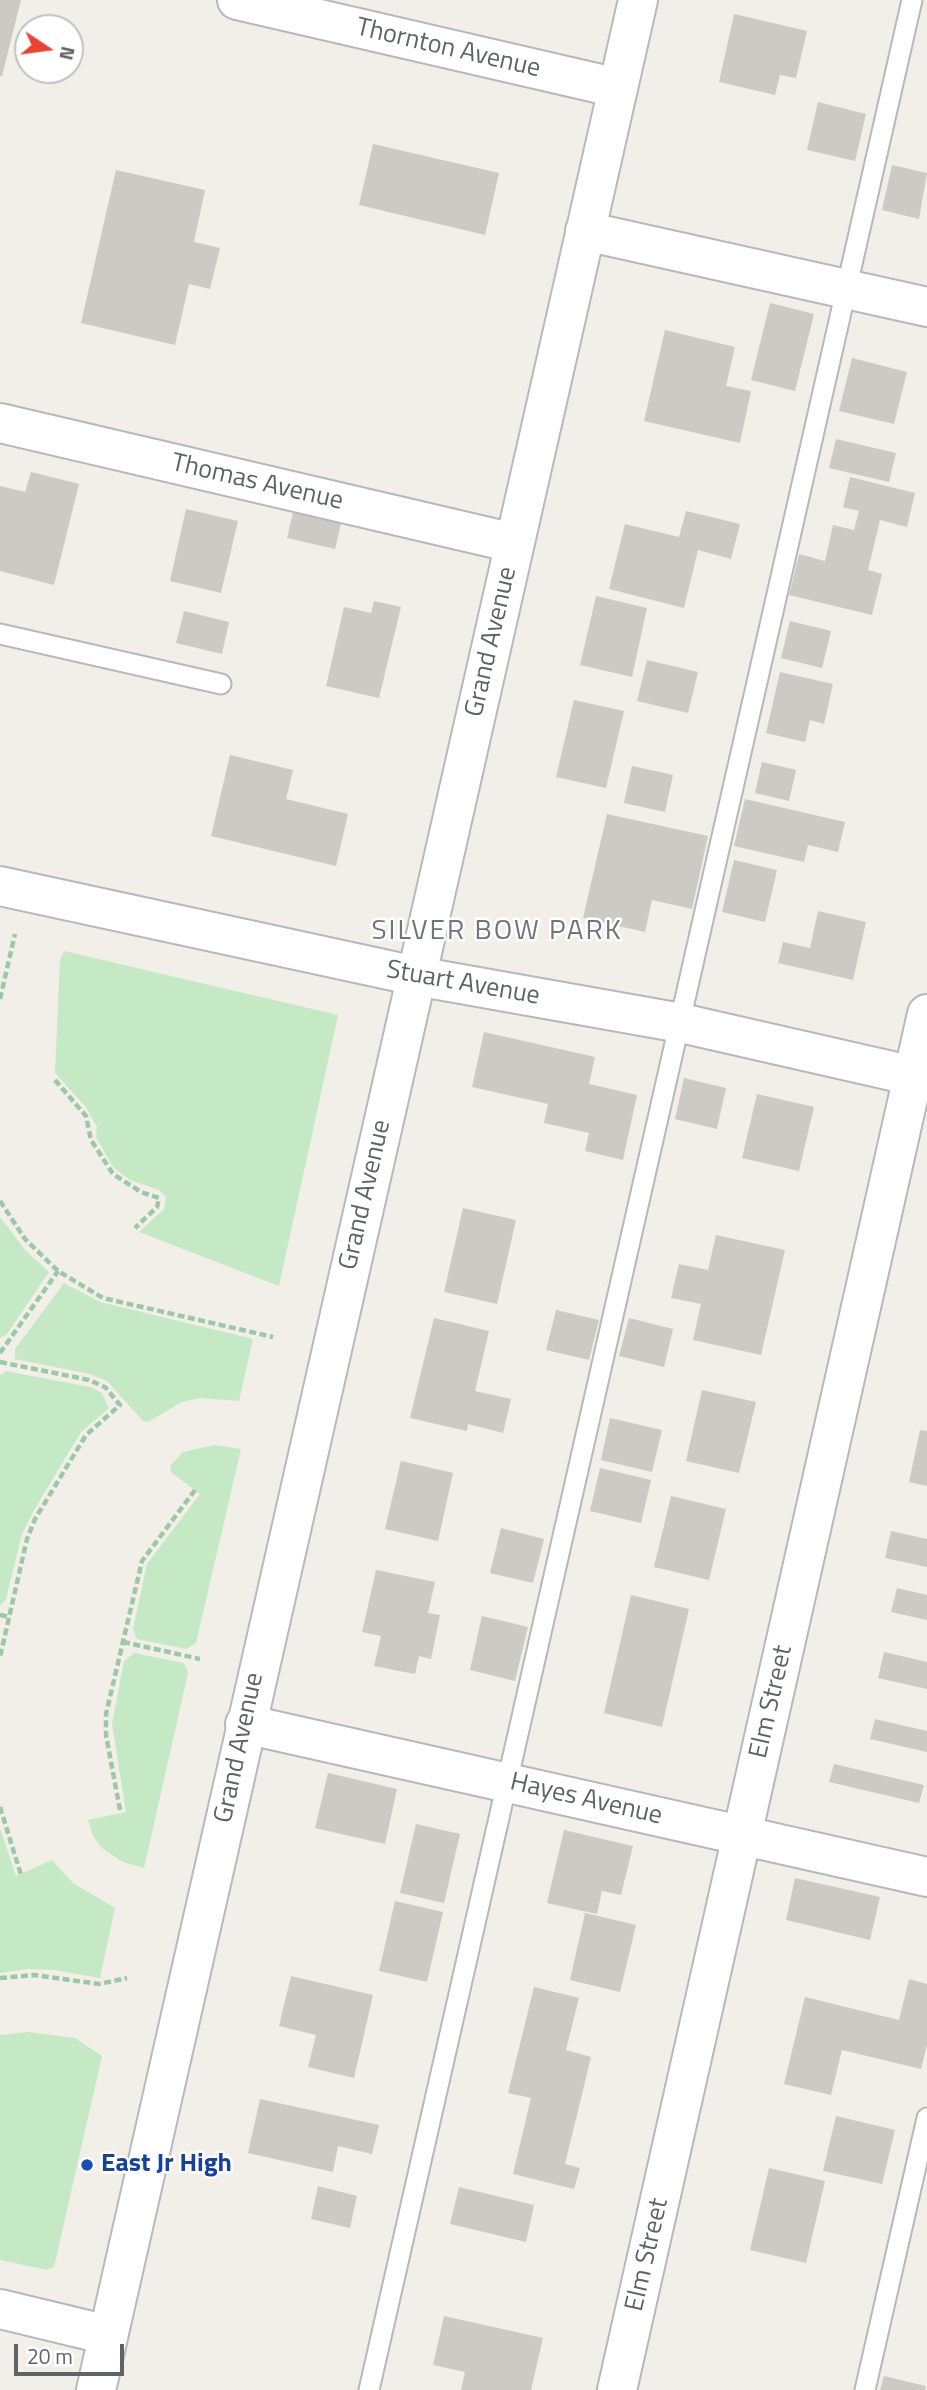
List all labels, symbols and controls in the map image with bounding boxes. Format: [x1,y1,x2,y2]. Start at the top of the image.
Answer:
street label: Thornton Avenue [353,13,543,85]
north arrow [14,14,84,84]
text: N [52,44,84,63]
street label: Thomas Avenue [168,448,346,518]
street label: Grand Avenue [460,564,524,720]
district label: SILVER BOW PARK [373,915,621,949]
street label: Stuart Avenue [384,955,542,1013]
street label: Grand Avenue [334,1117,398,1273]
street label: Elm Street [744,1643,800,1761]
street label: Grand Avenue [209,1670,271,1826]
street label: Hayes Avenue [507,1767,665,1833]
place label: East Jr High [101,2149,232,2181]
marker: East Jr High [79,2157,95,2173]
street label: Elm Street [620,2196,676,2314]
scale bar [18,2330,128,2374]
text: 20 m [27,2340,73,2372]

